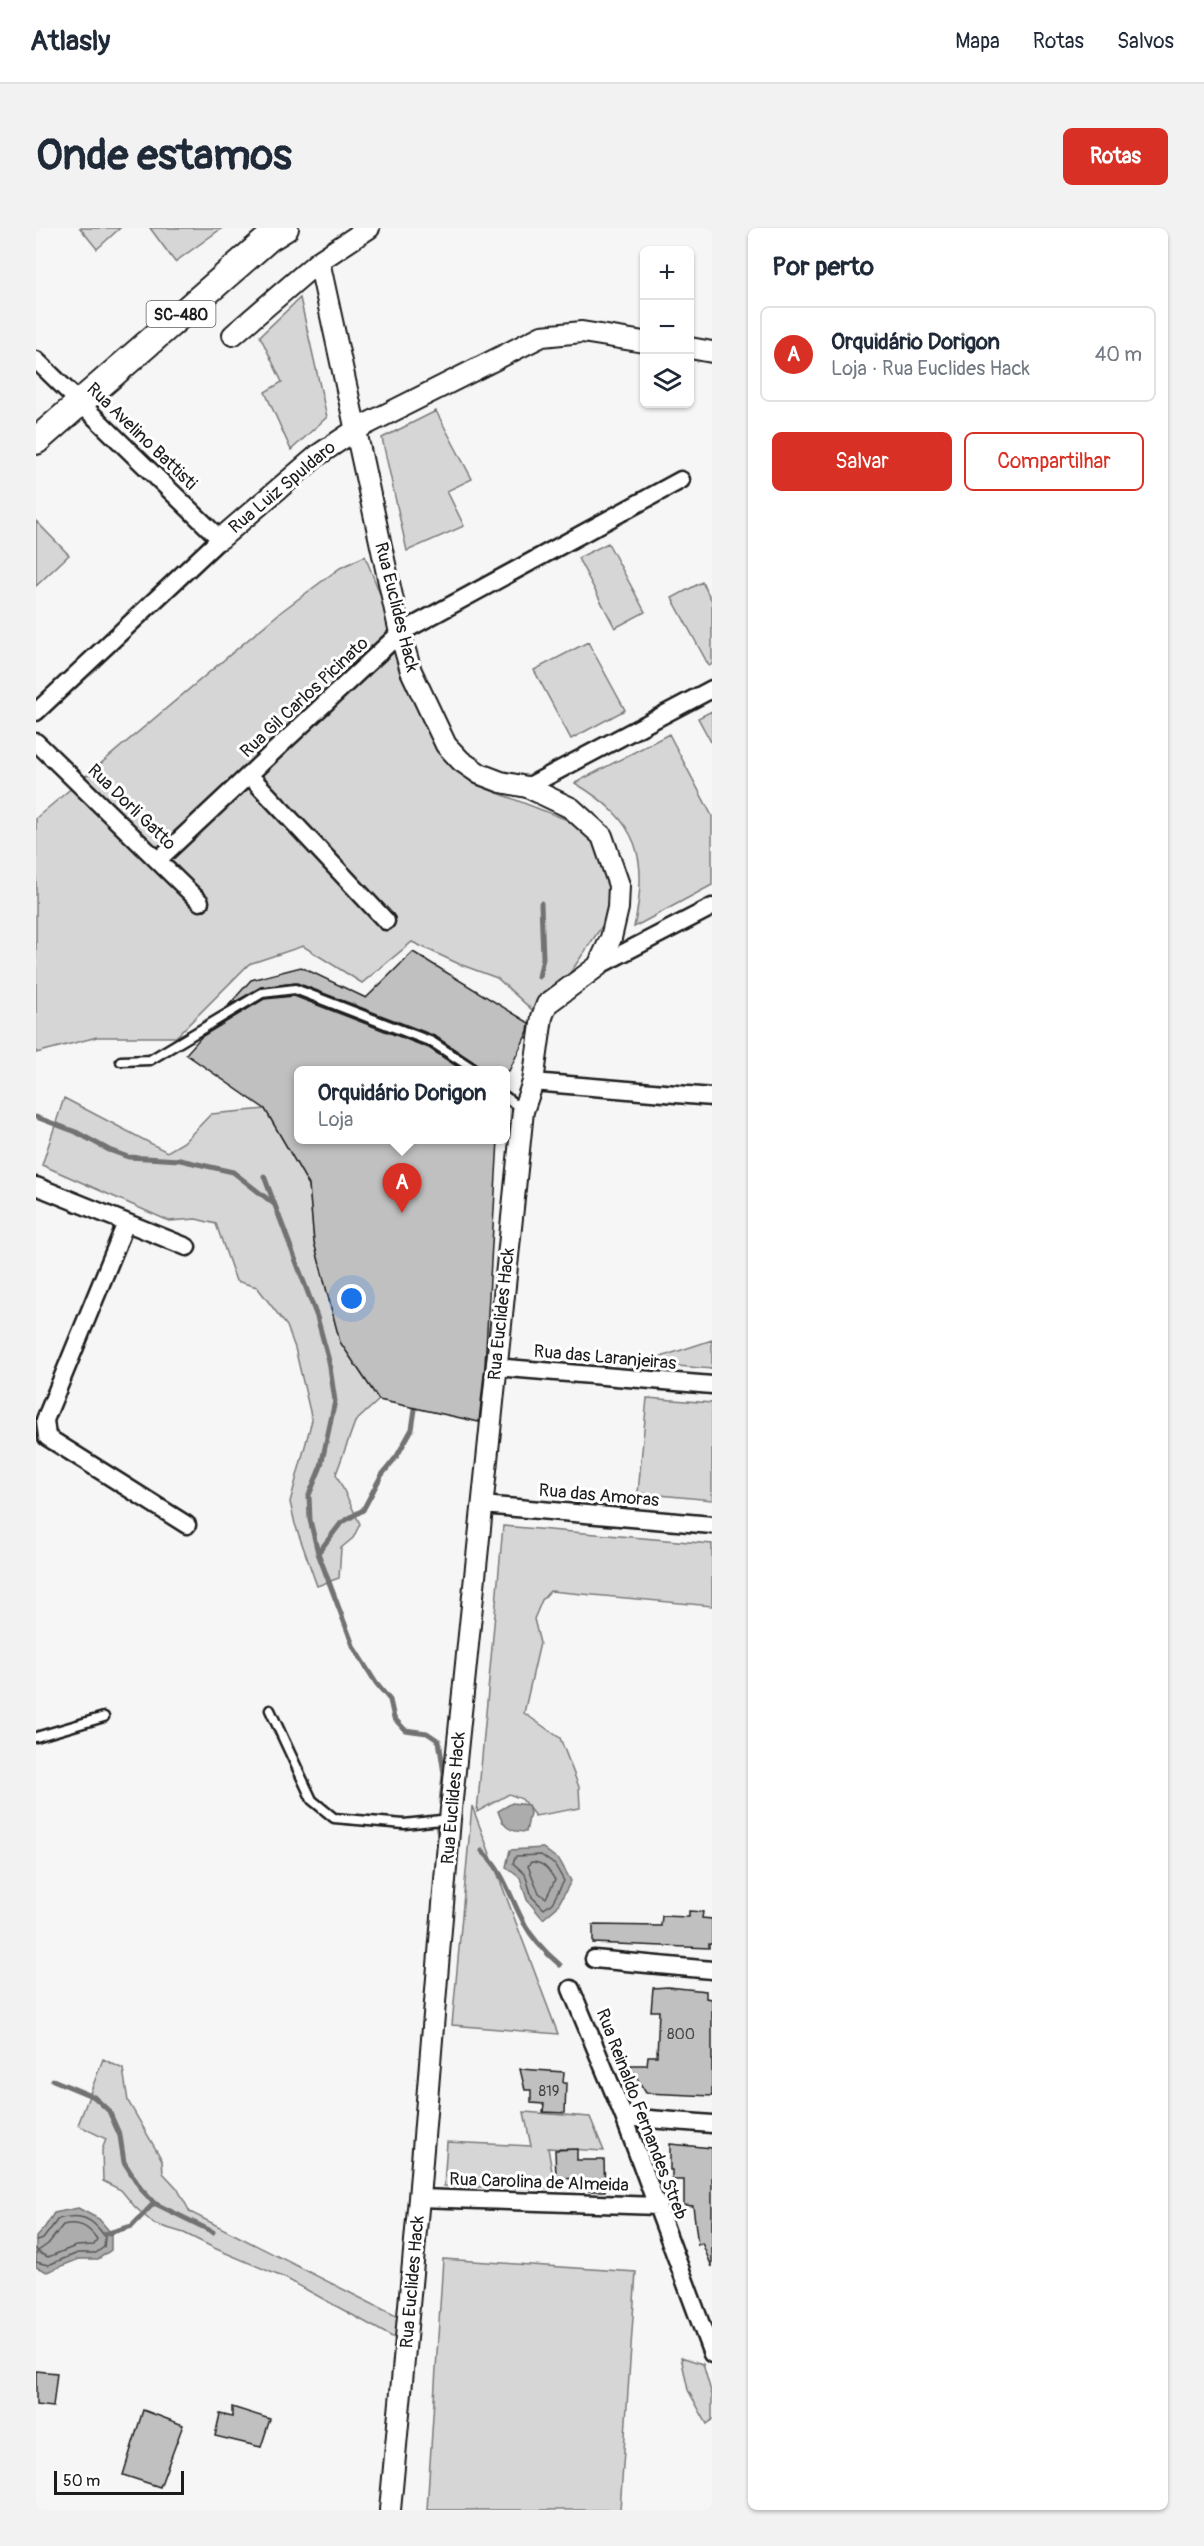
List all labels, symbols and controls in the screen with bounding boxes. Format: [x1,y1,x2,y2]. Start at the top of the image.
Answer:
text: Atlasly [30,24,110,59]
text: Mapa [955,28,1000,55]
text: Rotas [1033,28,1084,55]
text: Salvos [1117,28,1174,55]
button: Rotas [1063,128,1168,185]
text: Onde estamos [36,130,292,182]
map controls [640,246,694,408]
button: + [640,246,694,300]
text: Por perto [772,251,874,283]
button: − [640,300,694,354]
road number: SC-480 [146,301,216,327]
text: Orquidário Dorigon [831,328,1000,356]
text: A [787,342,800,367]
text: 40 m [1095,342,1142,367]
button: layers [640,354,694,408]
text: Loja · Rua Euclides Hack [831,356,1030,381]
street label: Rua Avelino Battisti [82,378,202,495]
button: Salvar [772,432,952,491]
button: Compartilhar [964,432,1144,491]
street label: Rua Luiz Spuldaro [224,436,341,539]
street label: Rua Euclides Hack [369,540,424,675]
street label: Rua Gil Carlos Picinato [235,632,374,763]
street label: Rua Dorli Gatto [82,759,181,856]
popup [294,1066,510,1144]
text: Orquidário Dorigon [317,1079,487,1107]
text: Loja [317,1107,353,1132]
pin: A [382,1164,422,1213]
street label: Rua Euclides Hack [483,1246,520,1381]
your location [337,1284,366,1313]
street label: Rua das Laranjeiras [533,1340,677,1375]
street label: Rua das Amoras [538,1479,660,1512]
street label: Rua Euclides Hack [436,1730,471,1865]
street label: Rua Reinaldo Fernandes Streb [591,2005,692,2223]
house number: 800 [667,2025,695,2044]
house number: 819 [538,2082,560,2101]
street label: Rua Carolina de Almeida [449,2168,629,2197]
street label: Rua Euclides Hack [395,2214,430,2349]
scale bar [54,2468,184,2496]
text: 50 m [63,2471,100,2491]

